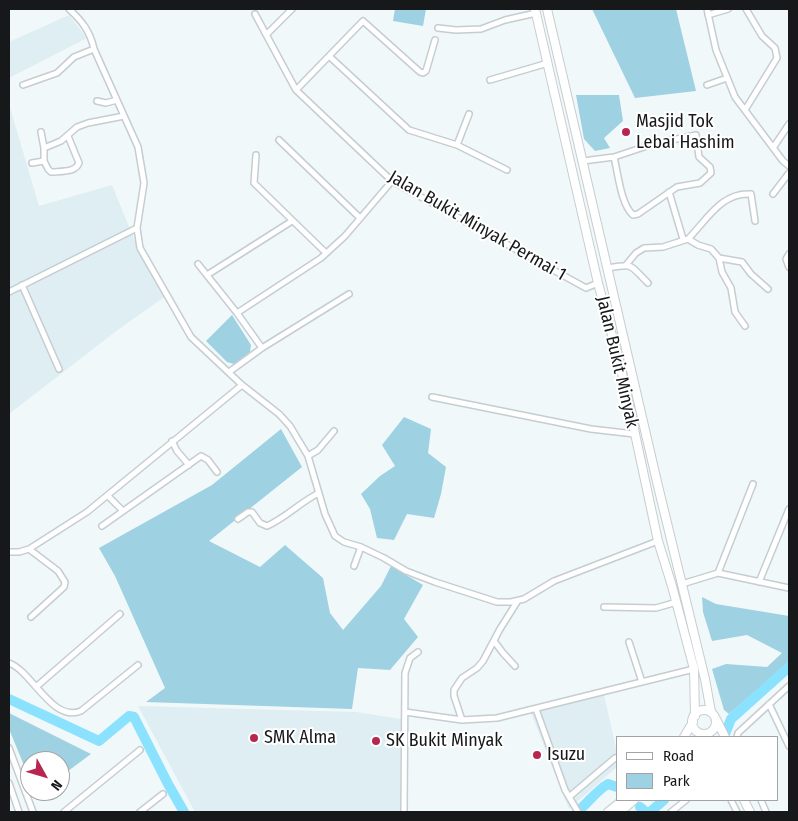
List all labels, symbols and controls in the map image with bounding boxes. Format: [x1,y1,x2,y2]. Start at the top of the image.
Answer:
place label: Masjid Tok Lebai Hashim [636,111,735,154]
marker: Masjid Tok Lebai Hashim [620,126,632,138]
street label: Jalan Bukit Minyak Permai 1 [384,166,570,286]
street label: Jalan Bukit Minyak [591,294,643,430]
place label: SMK Alma [264,727,336,749]
place label: SK Bukit Minyak [386,730,503,752]
marker: SMK Alma [248,732,260,744]
marker: SK Bukit Minyak [370,735,382,747]
legend [616,736,778,801]
place label: Isuzu [547,744,585,766]
text: Road [663,747,694,765]
marker: Isuzu [531,749,543,761]
north arrow [20,751,70,801]
text: Park [663,772,690,790]
text: N [47,777,66,794]

